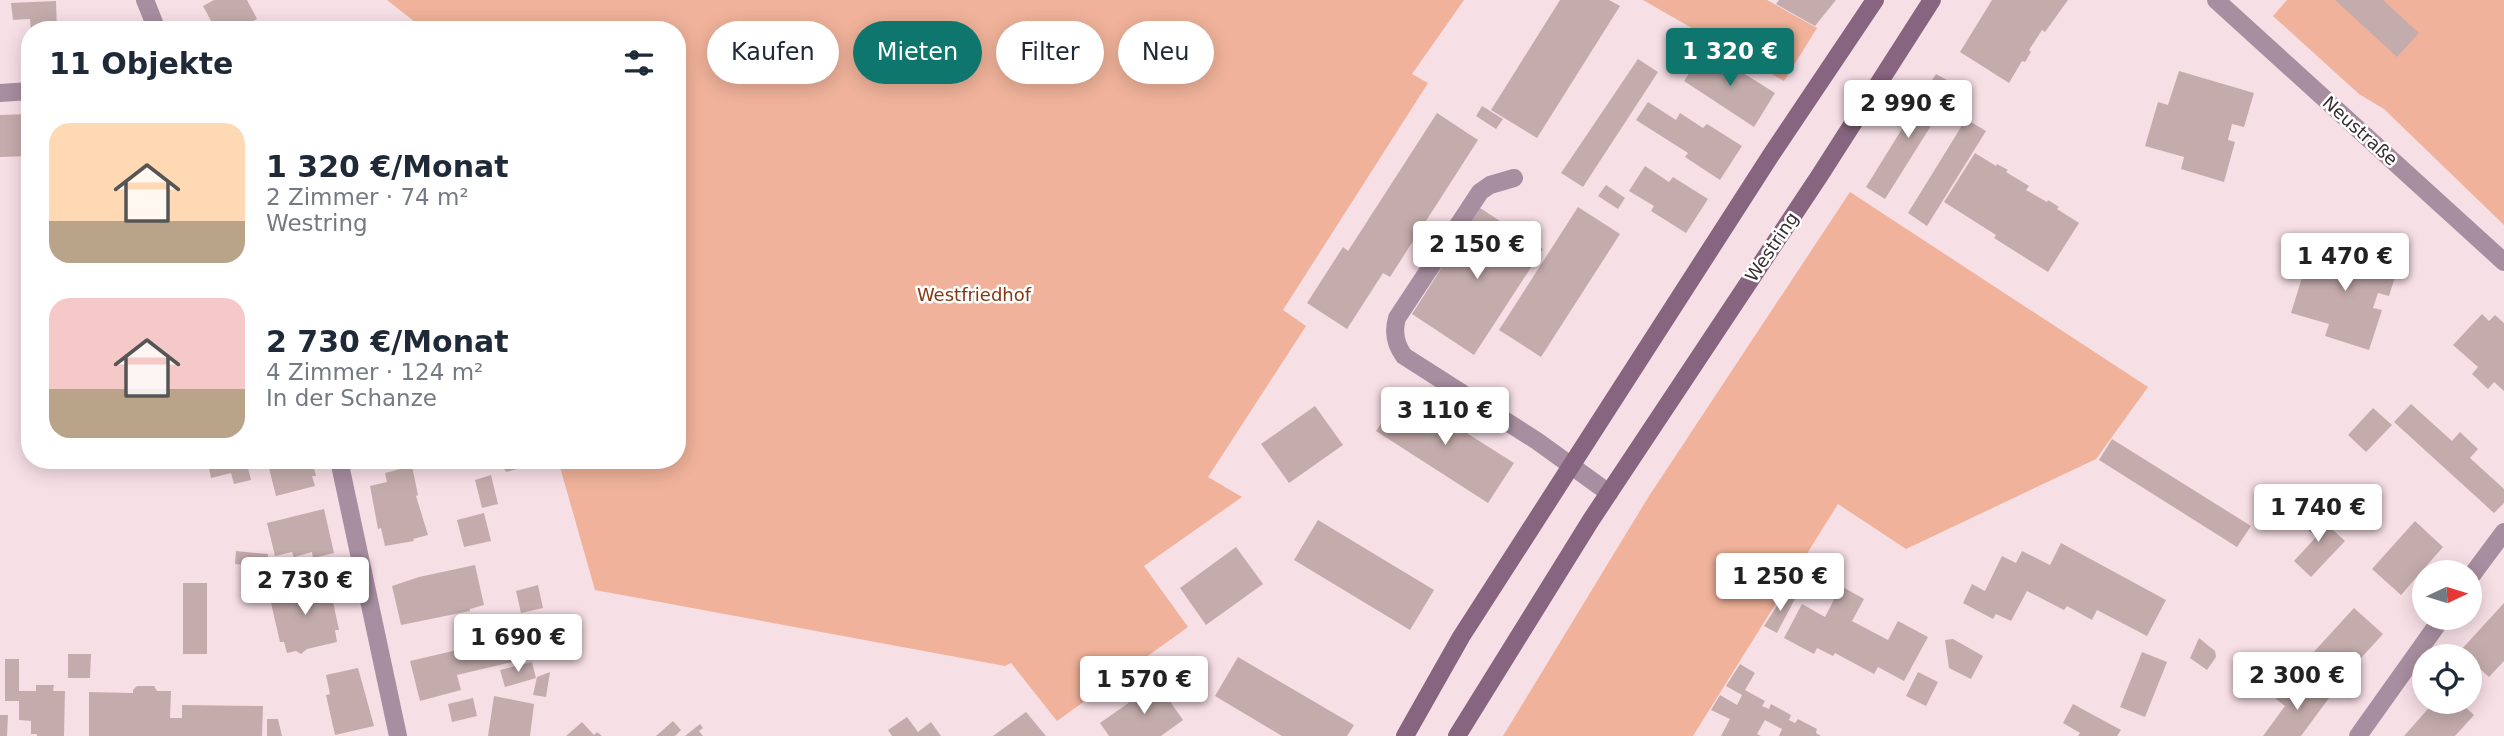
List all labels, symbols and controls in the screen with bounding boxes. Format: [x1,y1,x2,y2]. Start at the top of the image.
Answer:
chip: Kaufen [707,21,839,84]
chip: Mieten [853,21,982,84]
chip: Filter [996,21,1104,84]
chip: Neu [1118,21,1214,84]
pin: 1 320 € [1665,28,1795,88]
text: 1 320 € [1682,38,1778,64]
icon: filters [620,44,658,82]
text: 11 Objekte [49,46,233,81]
pin: 2 990 € [1843,80,1973,140]
text: 2 990 € [1860,90,1956,116]
street label: Neustraße [2319,92,2402,170]
text: 1 320 €/Monat [266,149,509,184]
icon: home [105,151,189,235]
text: 2 Zimmer · 74 m² [266,184,469,210]
street label: Westring [1741,208,1803,286]
text: Westring [266,210,368,236]
pin: 2 150 € [1412,222,1542,281]
text: 2 150 € [1429,231,1525,257]
pin: 1 470 € [2280,233,2410,293]
text: 1 470 € [2297,243,2393,269]
park label: Westfriedhof [917,284,1032,305]
text: 2 730 €/Monat [266,324,509,359]
icon: home [105,326,189,410]
text: 4 Zimmer · 124 m² [266,359,483,385]
text: In der Schanze [266,385,437,411]
pin: 3 110 € [1380,388,1510,447]
text: 3 110 € [1397,397,1493,423]
pin: 1 740 € [2253,484,2383,544]
text: 1 740 € [2270,494,2366,520]
pin: 1 250 € [1715,554,1845,613]
pin: 2 730 € [240,558,370,617]
north arrow [2412,560,2482,630]
map controls [2412,560,2482,714]
text: 1 250 € [1732,563,1828,589]
text: 2 730 € [257,567,353,593]
pin: 1 690 € [453,614,583,674]
text: 1 690 € [470,624,566,650]
button: locate [2412,644,2482,714]
pin: 2 300 € [2232,652,2362,712]
pin: 1 570 € [1079,656,1209,716]
text: 2 300 € [2249,662,2345,688]
text: 1 570 € [1096,666,1192,692]

